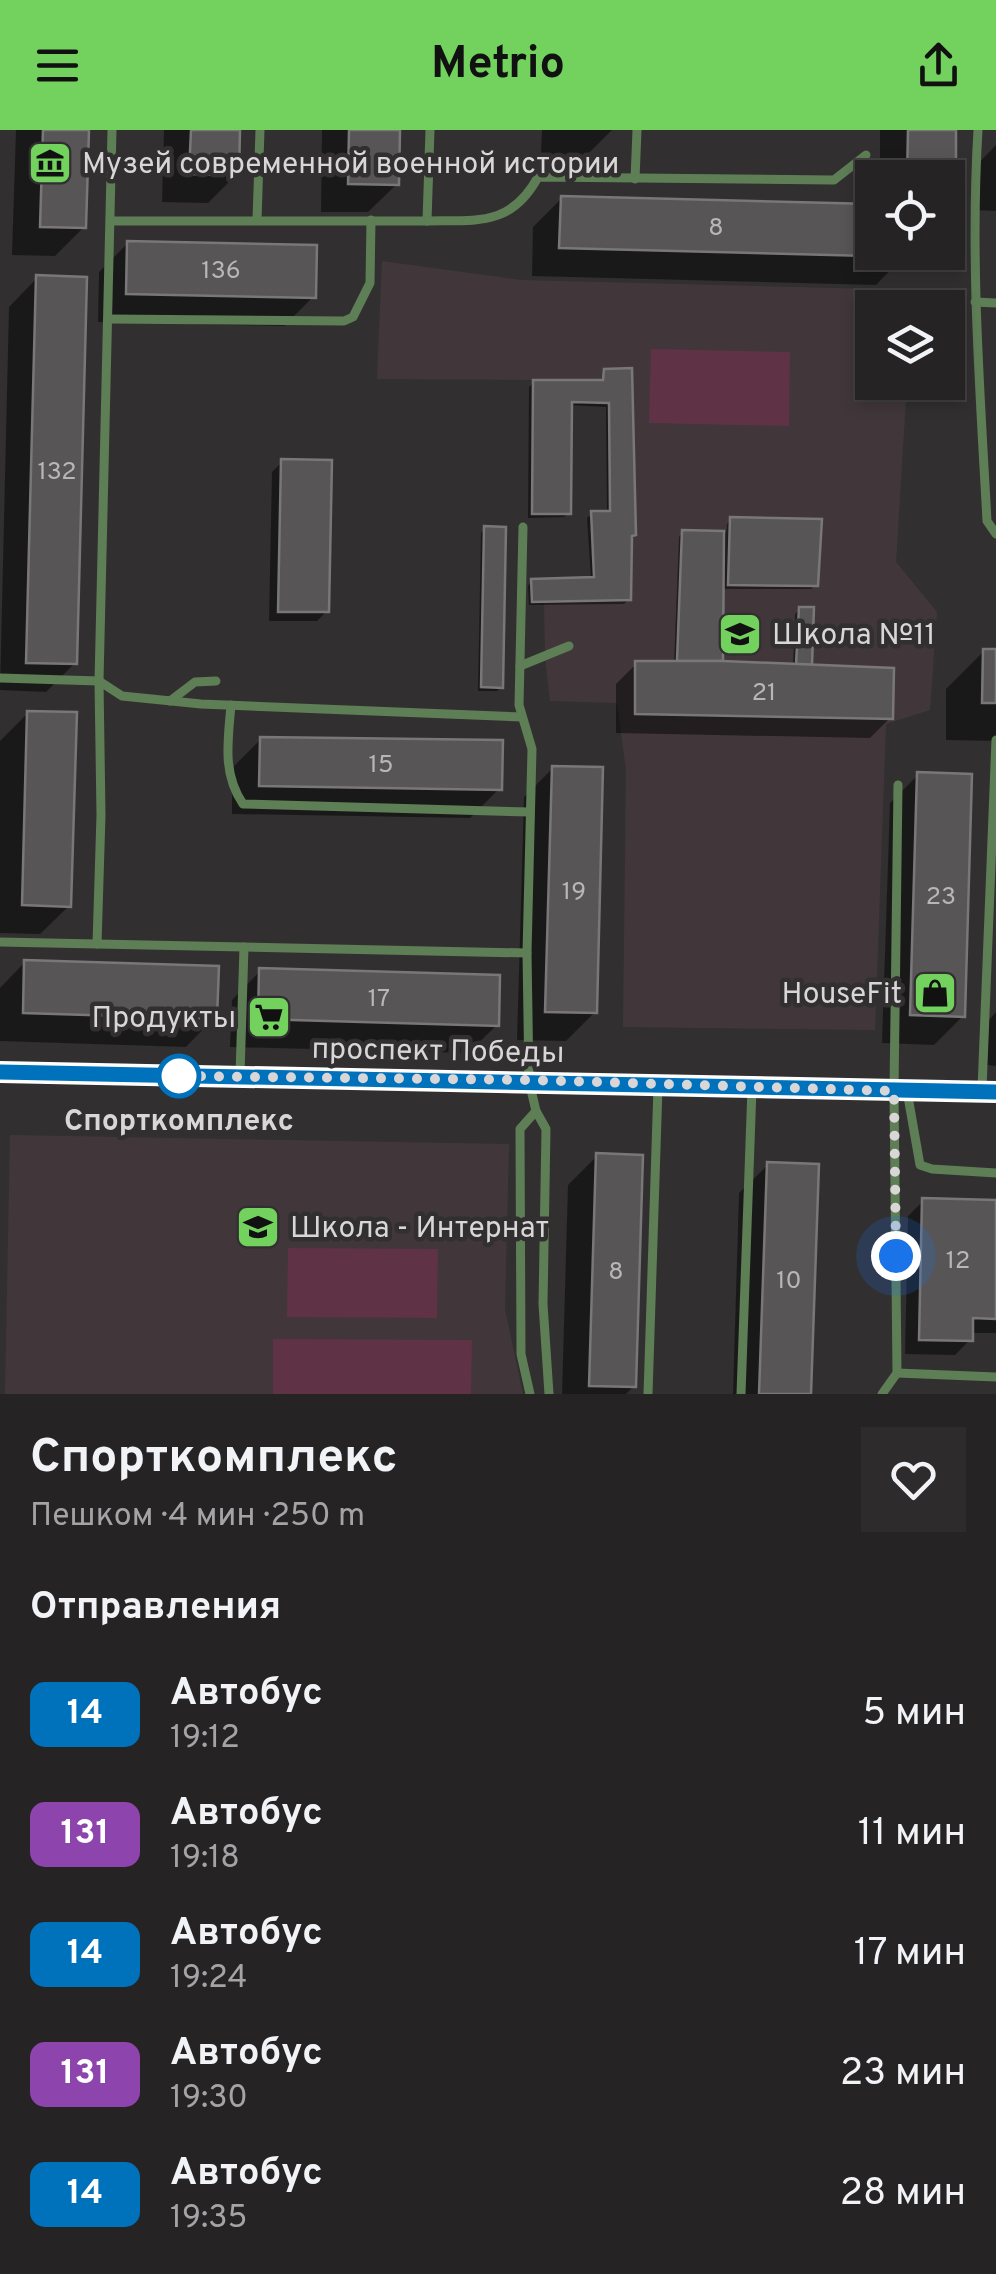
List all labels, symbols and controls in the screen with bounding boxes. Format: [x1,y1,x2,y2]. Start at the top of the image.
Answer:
text: Metrio [431,37,565,94]
icon: menu [30,38,85,93]
icon: share [911,38,966,93]
museum icon: Музей современной военной истории [27,140,73,186]
place label: Музей современной военной истории [82,147,619,184]
map controls [855,160,965,400]
button: locate [855,160,965,270]
house number: 8 [708,213,724,245]
house number: 136 [201,256,241,288]
button: layers [855,290,965,400]
house number: 132 [37,457,77,489]
school or university icon: Школа №11 [717,611,763,657]
place label: Школа №11 [772,618,936,655]
house number: 21 [752,678,776,710]
house number: 15 [369,750,393,782]
house number: 19 [562,877,586,909]
house number: 23 [926,882,956,914]
shop icon: HouseFit [912,970,958,1016]
place label: HouseFit [782,977,902,1014]
house number: 17 [368,984,390,1016]
supermarket icon: Продукты [246,994,292,1040]
place label: Продукты [92,1001,236,1038]
street label: проспект Победы [311,1032,565,1073]
marker: Спорткомплекс [158,1055,200,1097]
place label: Спорткомплекс [64,1104,294,1141]
school or university icon: Школа - Интернат [235,1204,281,1250]
place label: Школа - Интернат [290,1211,549,1248]
your location [871,1231,921,1281]
house number: 12 [946,1246,970,1278]
house number: 8 [608,1257,624,1289]
house number: 10 [776,1266,802,1298]
button: heart [861,1427,966,1532]
text: Спорткомплекс [30,1429,398,1489]
text: Пешком · 4 мин · 250 m [30,1497,365,1537]
text: Отправления [30,1584,281,1633]
text: Автобус [170,1670,323,1719]
text: 5 мин [863,1690,966,1739]
text: 14 [67,1692,103,1736]
text: 19:12 [170,1719,240,1759]
text: Автобус [170,1790,323,1839]
text: 11 мин [858,1810,966,1859]
text: 131 [61,1812,109,1856]
text: 19:18 [170,1839,240,1879]
text: Автобус [170,1910,323,1959]
text: 17 мин [854,1930,966,1979]
text: 14 [67,1932,103,1976]
text: 19:24 [170,1959,247,1999]
text: Автобус [170,2030,323,2079]
text: 23 мин [840,2050,966,2099]
text: 131 [61,2052,109,2096]
text: 19:30 [170,2079,248,2119]
text: Автобус [170,2150,323,2199]
text: 28 мин [840,2170,966,2219]
text: 14 [67,2172,103,2216]
text: 19:35 [170,2199,247,2239]

